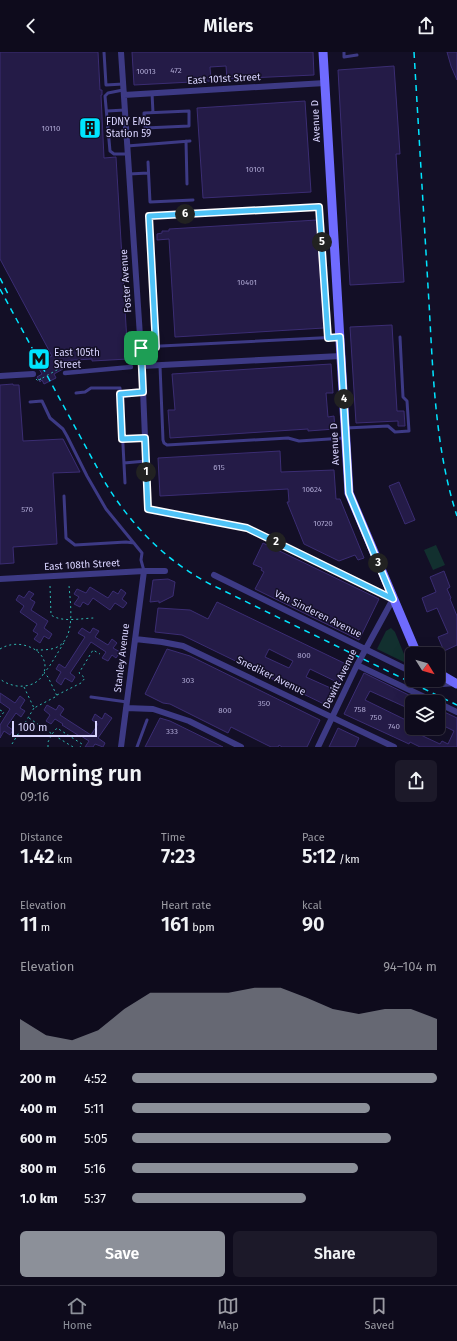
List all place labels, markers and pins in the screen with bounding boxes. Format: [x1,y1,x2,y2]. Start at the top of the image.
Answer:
building icon: FDNY EMS Station 59 [77,115,103,141]
place label: FDNY EMS Station 59 [106,116,151,140]
pin: 6 [175,204,195,224]
pin: 5 [312,232,332,252]
pin [124,331,158,365]
metro station icon: East 105th Street [26,346,52,372]
place label: East 105th Street [54,347,100,371]
pin: 4 [334,389,354,409]
pin: 1 [136,462,156,482]
pin: 2 [266,532,286,552]
pin: 3 [368,553,388,573]

